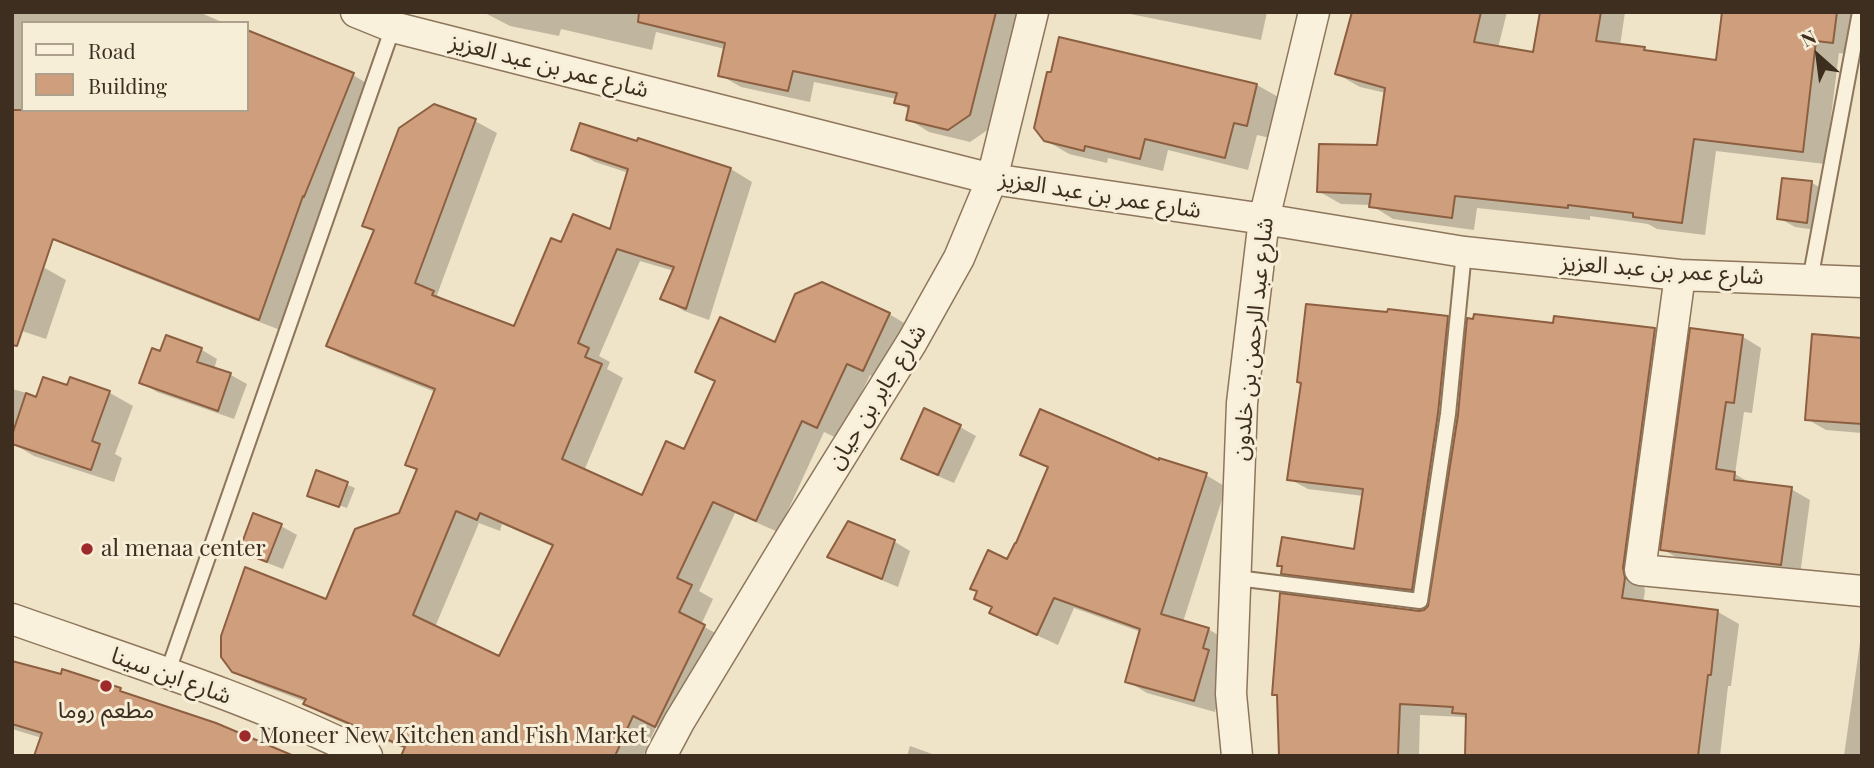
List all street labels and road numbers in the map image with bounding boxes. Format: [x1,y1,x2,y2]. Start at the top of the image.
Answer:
street label: شارع عمر بن عبد العزيز [447,28,651,104]
street label: شارع عمر بن عبد العزيز [997,165,1203,225]
street label: شارع عبد الرحمن بن خلدون [1227,216,1279,462]
street label: شارع عمر بن عبد العزيز [1559,249,1765,291]
street label: شارع جابر بن حيان [822,320,932,474]
street label: شارع ابن سينا [107,641,235,711]

